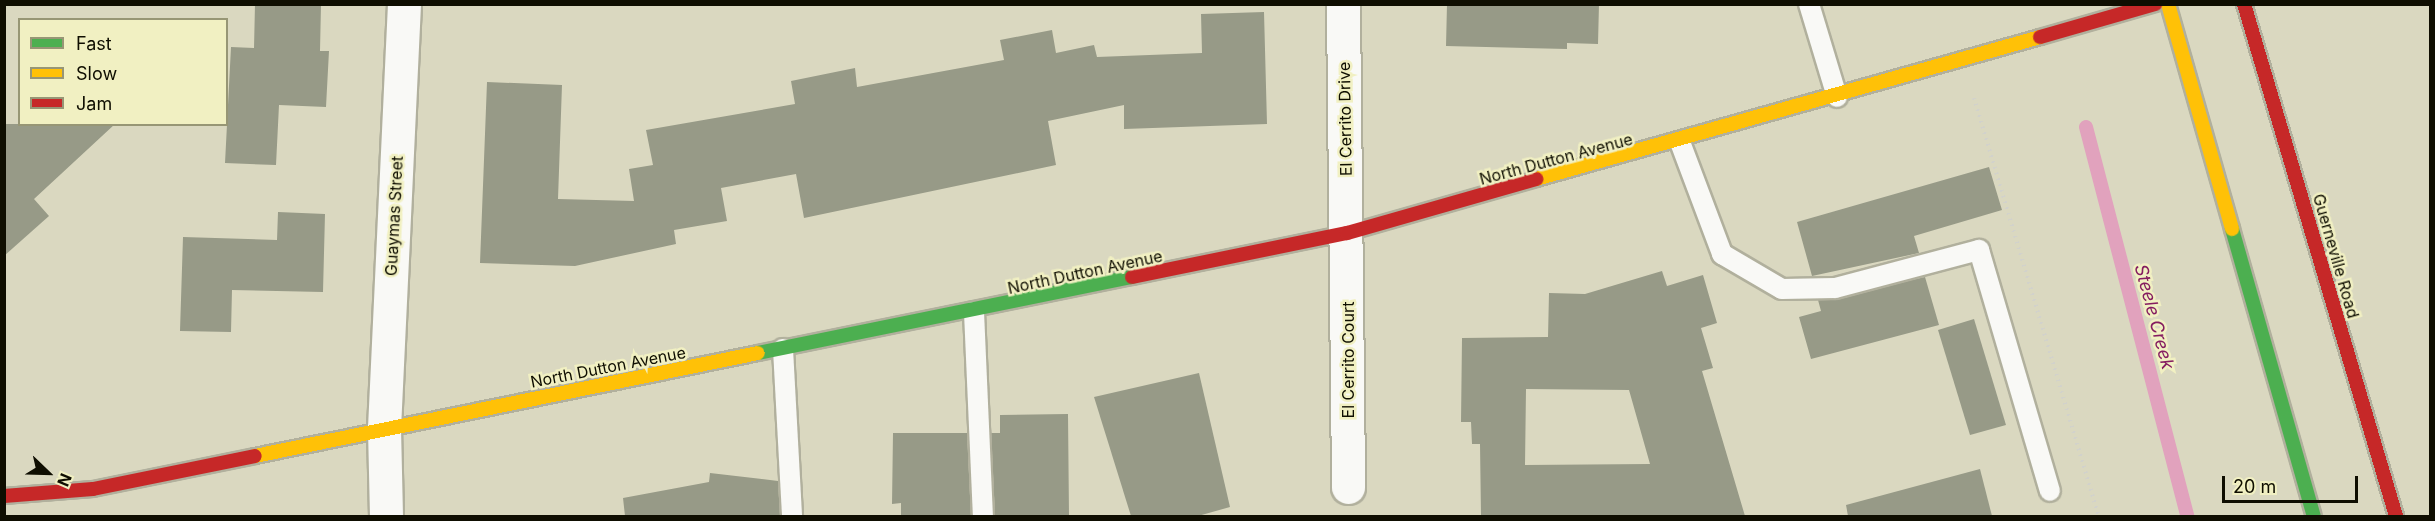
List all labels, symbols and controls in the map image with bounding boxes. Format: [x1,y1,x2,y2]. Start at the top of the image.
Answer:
legend [18,18,228,126]
text: Fast [76,33,112,54]
street label: El Cerrito Drive [1334,62,1356,176]
text: Slow [76,63,117,84]
text: Jam [76,93,112,114]
street label: North Dutton Avenue [1477,129,1635,189]
street label: Guaymas Street [381,155,407,277]
street label: Guerneville Road [2309,192,2363,320]
street label: North Dutton Avenue [1006,246,1164,298]
water label: Steele Creek [2130,262,2178,372]
street label: El Cerrito Court [1338,302,1358,418]
street label: North Dutton Avenue [529,343,687,391]
north arrow [18,443,78,503]
scale bar [2225,464,2362,502]
text: N [53,471,76,490]
text: 20 m [2233,476,2276,497]

